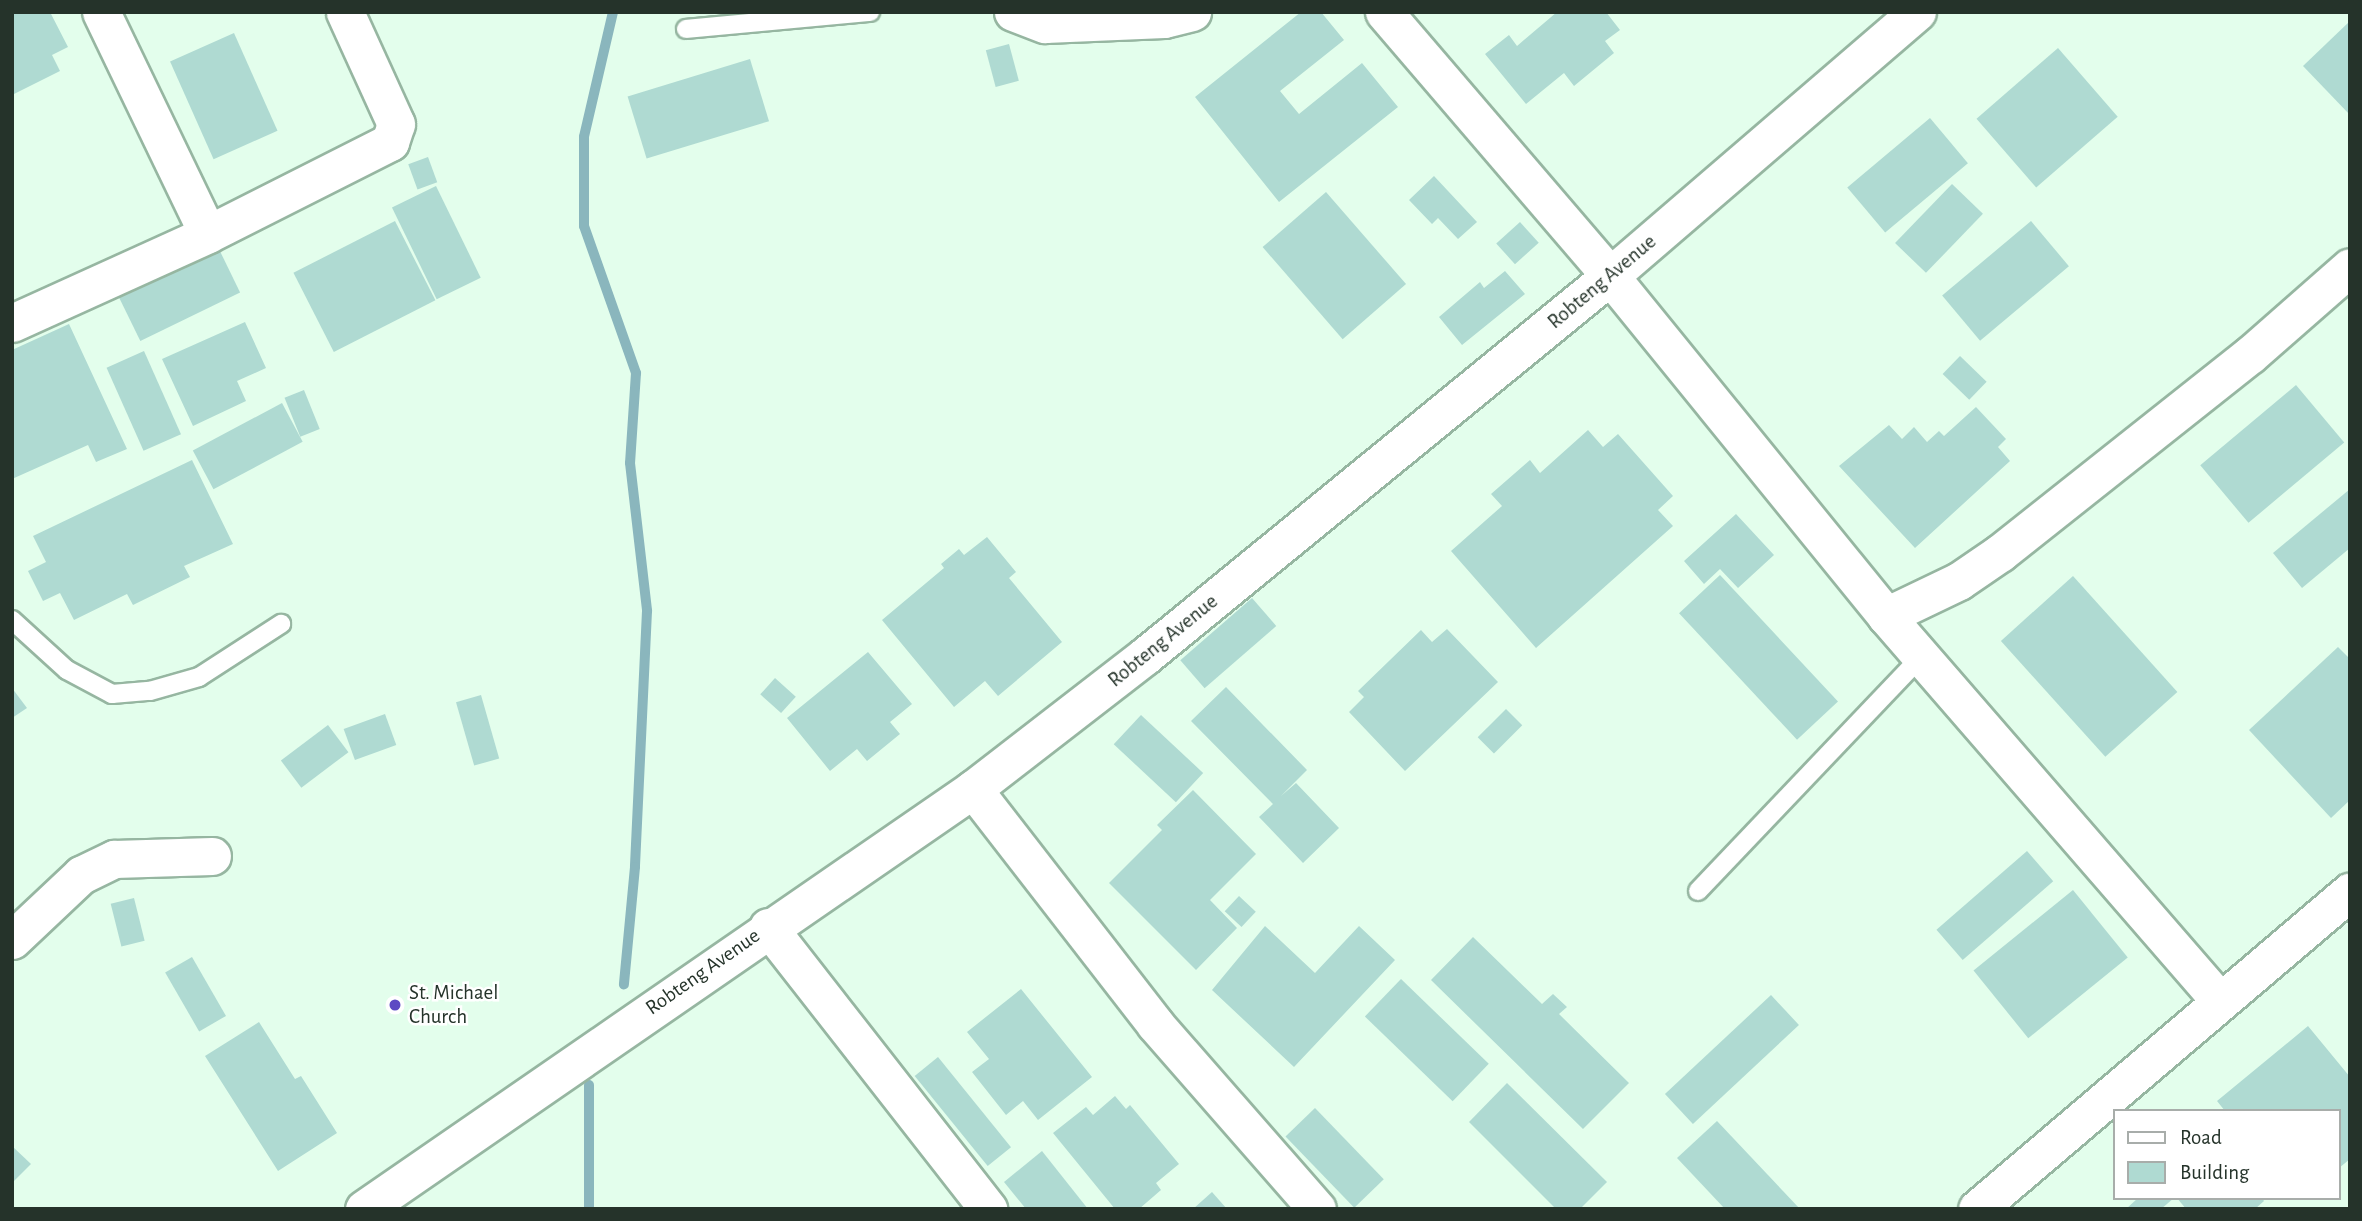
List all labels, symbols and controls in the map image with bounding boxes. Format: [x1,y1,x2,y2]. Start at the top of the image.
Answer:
street label: Robteng Avenue [1543,229,1661,335]
street label: Robteng Avenue [1103,589,1223,693]
street label: Robteng Avenue [641,923,765,1021]
place label: St. Michael Church [409,980,498,1030]
marker: St. Michael Church [387,997,403,1013]
legend [2114,1109,2341,1200]
text: Road [2180,1127,2222,1148]
text: Building [2180,1162,2249,1183]

